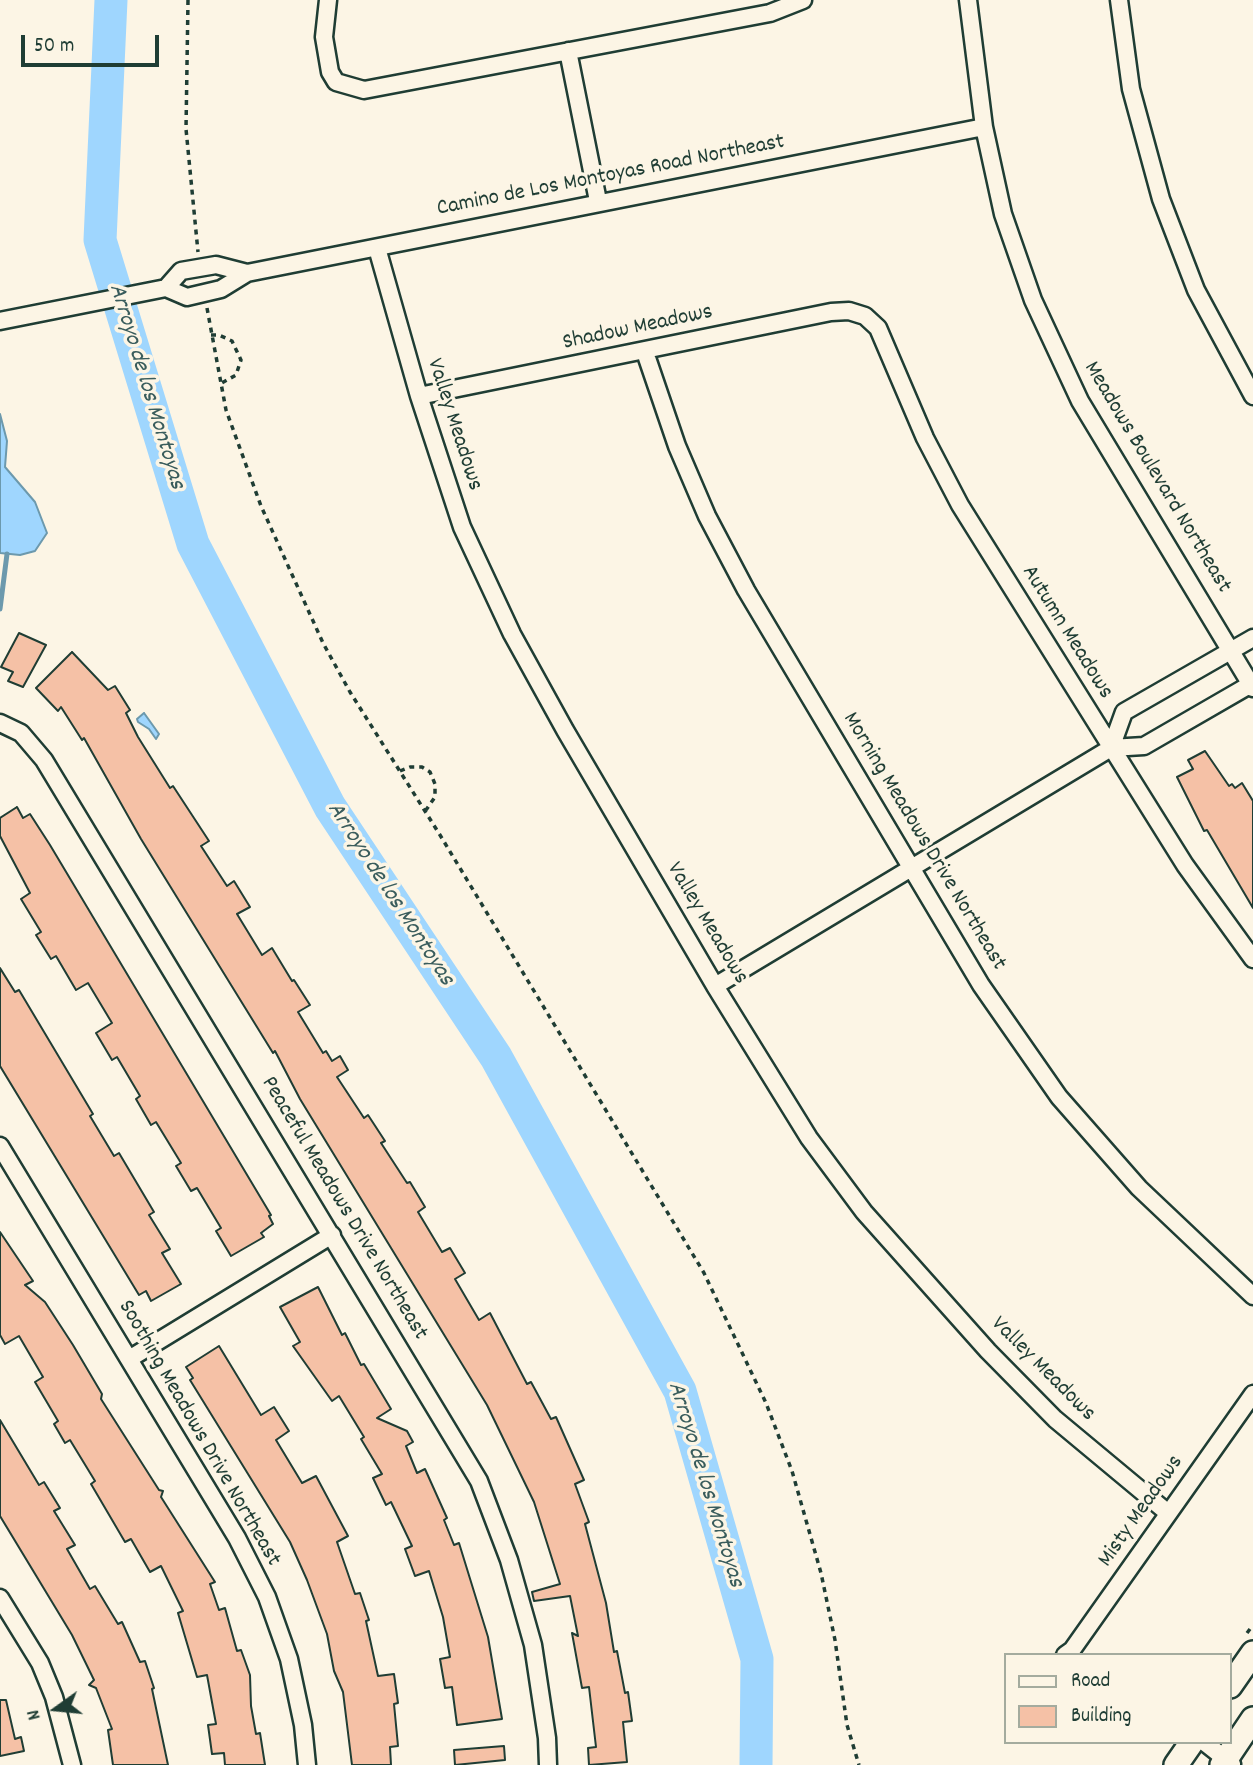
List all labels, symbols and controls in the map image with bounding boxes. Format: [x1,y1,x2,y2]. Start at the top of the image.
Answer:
scale bar [24,21,163,65]
text: 50 m [34,32,74,62]
street label: Camino de Los Montoyas Road Northeast [435,130,787,224]
water label: Arroyo de los Montoyas [100,281,190,493]
street label: Shadow Meadows [561,300,715,358]
street label: Valley Meadows [419,355,487,495]
street label: Meadows Boulevard Northeast [1076,357,1236,599]
street label: Autumn Meadows [1014,561,1118,705]
street label: Morning Meadows Drive Northeast [835,708,1011,976]
water label: Arroyo de los Montoyas [319,798,459,992]
street label: Valley Meadows [659,858,753,990]
street label: Peaceful Meadows Drive Northeast [253,1072,433,1346]
street label: Soothing Meadows Drive Northeast [110,1296,286,1572]
street label: Valley Meadows [984,1312,1100,1428]
water label: Arroyo de los Montoyas [659,1379,749,1591]
street label: Misty Meadows [1093,1451,1191,1573]
legend [1004,1653,1232,1744]
text: Road [1071,1667,1110,1697]
north arrow [21,1674,91,1744]
text: Building [1071,1702,1131,1732]
text: N [21,1707,49,1723]

